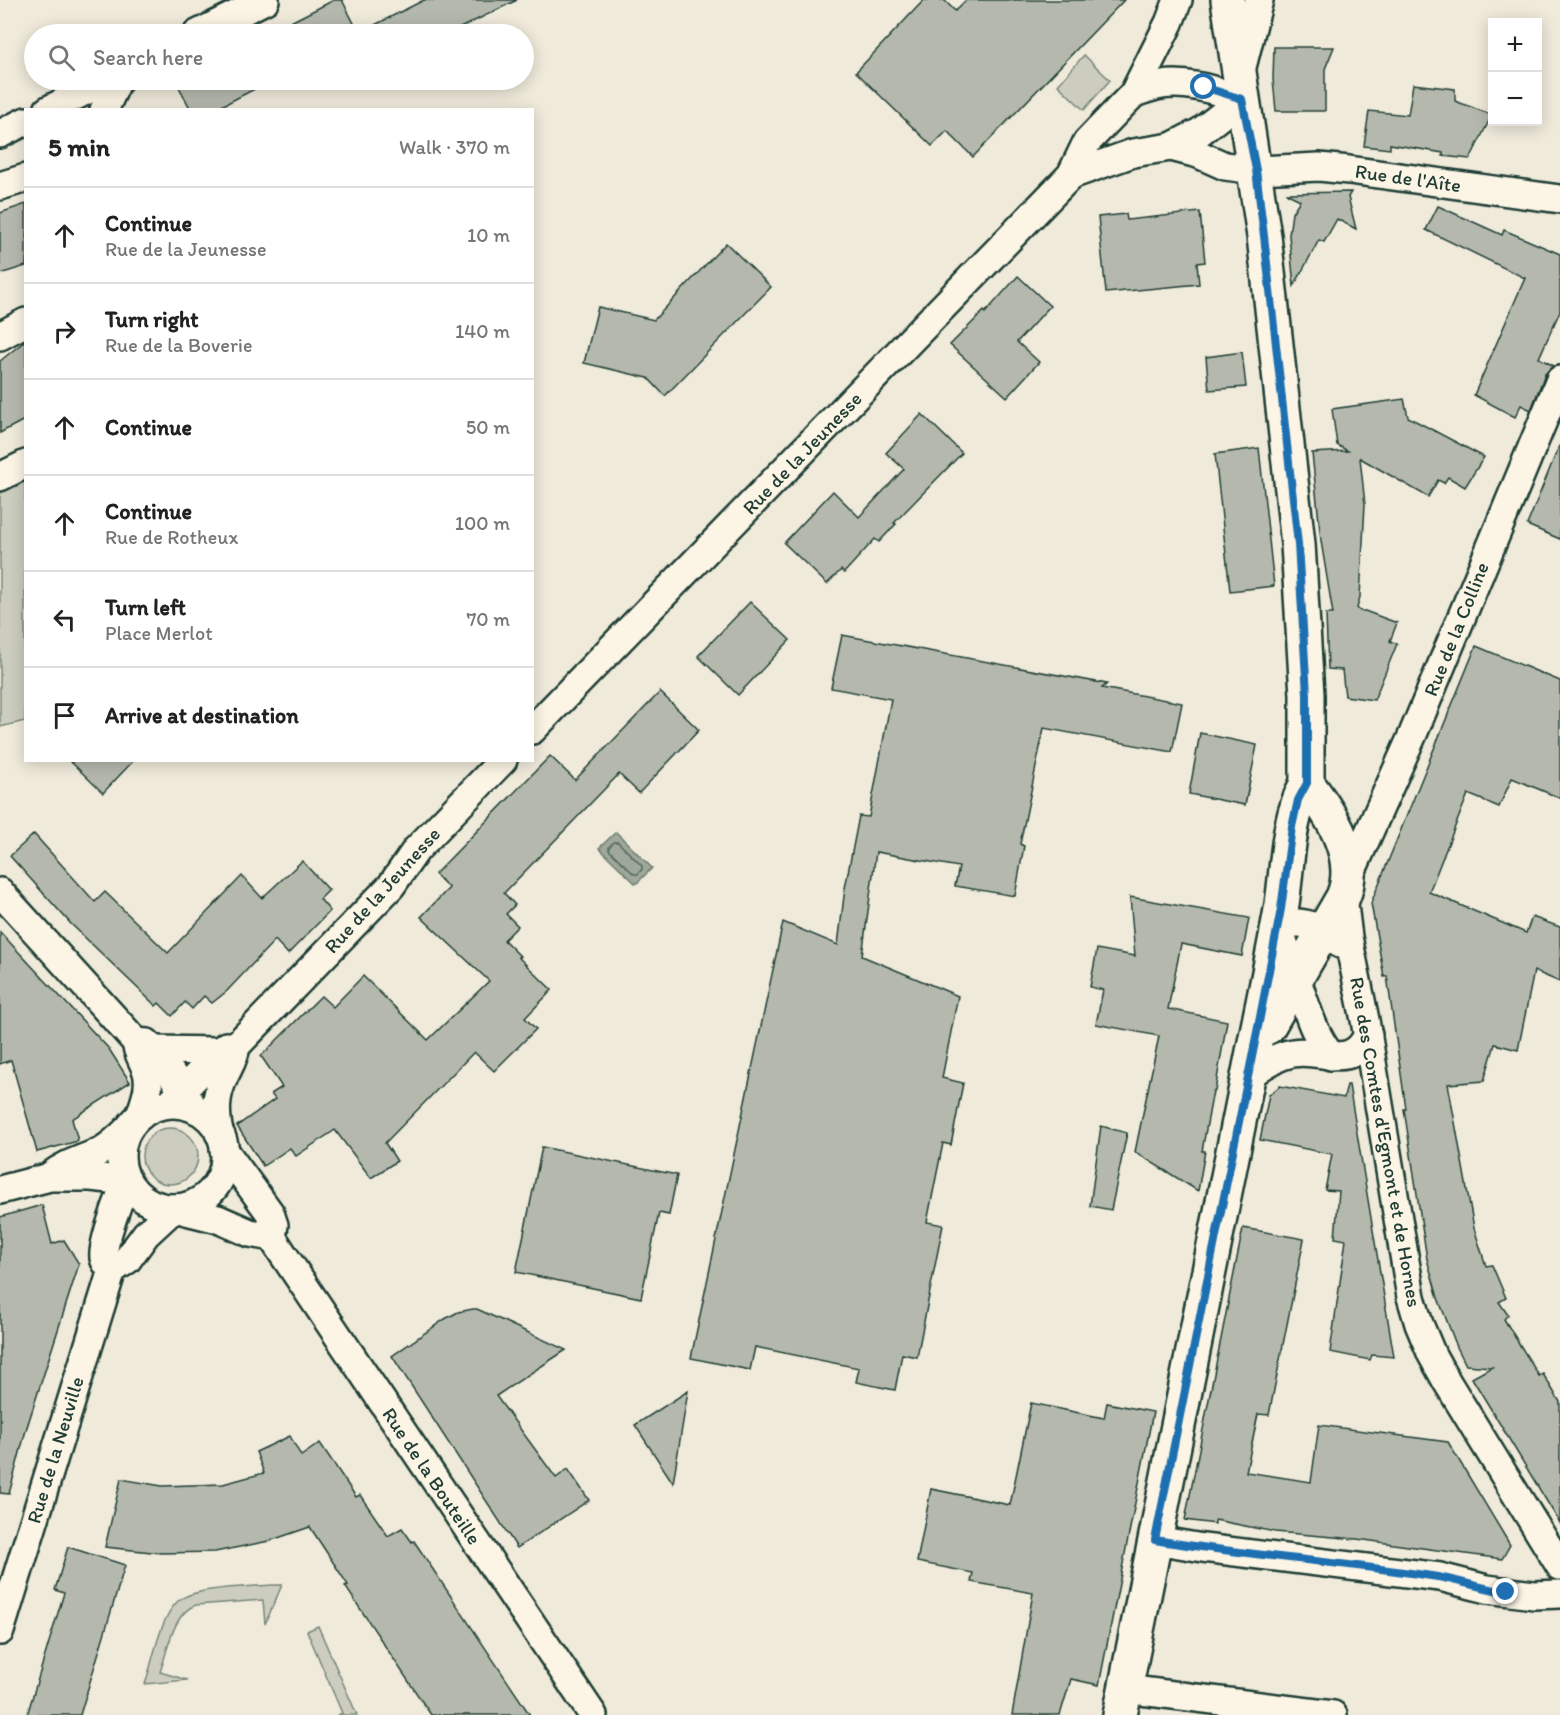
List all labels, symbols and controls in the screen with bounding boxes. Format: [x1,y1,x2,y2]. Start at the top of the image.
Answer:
map controls [1488,18,1542,126]
button: + [1488,18,1542,72]
search box [24,24,534,90]
icon: search [45,41,78,74]
text: Search here [93,44,203,71]
button: − [1488,72,1542,126]
route start [1190,73,1216,99]
text: 5 min [48,131,110,163]
text: Walk · 370 m [399,135,510,159]
street label: Rue de l'Aîte [1353,159,1463,197]
text: Continue [105,210,192,237]
icon: ahead [48,219,81,252]
text: 10 m [467,223,510,247]
text: Rue de la Jeunesse [105,237,267,261]
text: Turn right [105,306,199,333]
icon: right [48,315,81,348]
text: 140 m [455,319,510,343]
text: Rue de la Boverie [105,333,252,357]
street label: Rue de la Jeunesse [737,387,867,519]
icon: ahead [48,411,81,444]
text: Continue [105,414,192,441]
text: 50 m [466,415,510,439]
text: Continue [105,498,192,525]
icon: ahead [48,507,81,540]
text: 100 m [455,511,510,535]
text: Rue de Rotheux [105,525,238,549]
street label: Rue de la Colline [1418,558,1494,700]
text: Turn left [105,594,186,621]
icon: left [48,603,81,636]
text: 70 m [466,607,510,631]
text: Place Merlot [105,621,213,645]
icon: arrive [48,699,81,732]
text: Arrive at destination [105,702,299,729]
street label: Rue de la Jeunesse [319,822,445,958]
street label: Rue des Comtes d'Egmont et de Hornes [1345,975,1427,1309]
street label: Rue de la Neuville [21,1374,89,1526]
street label: Rue de la Bouteille [377,1403,487,1549]
route end [1492,1578,1518,1604]

